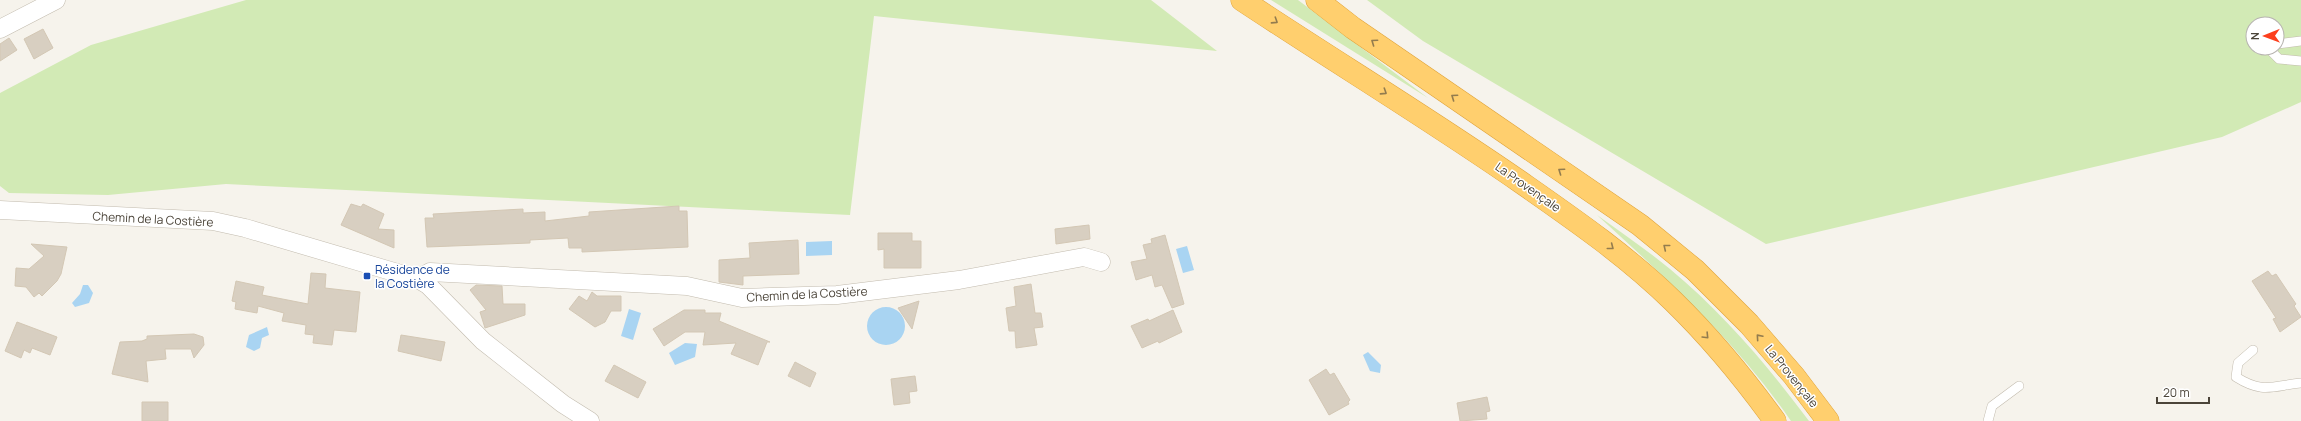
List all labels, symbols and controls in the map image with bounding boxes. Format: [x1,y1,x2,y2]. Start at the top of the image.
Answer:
one-way arrow [1271,16,1278,24]
north arrow [2245,16,2285,56]
text: N [2247,32,2262,40]
one-way arrow [1371,39,1378,47]
one-way arrow [1380,87,1387,95]
one-way arrow [1451,95,1458,102]
street label: La Provençale [1492,158,1564,216]
one-way arrow [1558,169,1565,176]
street label: Chemin de la Costière [92,207,214,231]
one-way arrow [1606,243,1613,250]
one-way arrow [1663,244,1670,251]
place label: Résidence de la Costière [375,261,450,292]
marker: Résidence de la Costière [362,271,372,281]
street label: Chemin de la Costière [746,282,868,306]
one-way arrow [1701,331,1709,339]
one-way arrow [1757,334,1764,341]
street label: La Provençale [1761,341,1823,411]
scale bar [2157,379,2209,405]
text: 20 m [2163,384,2190,401]

